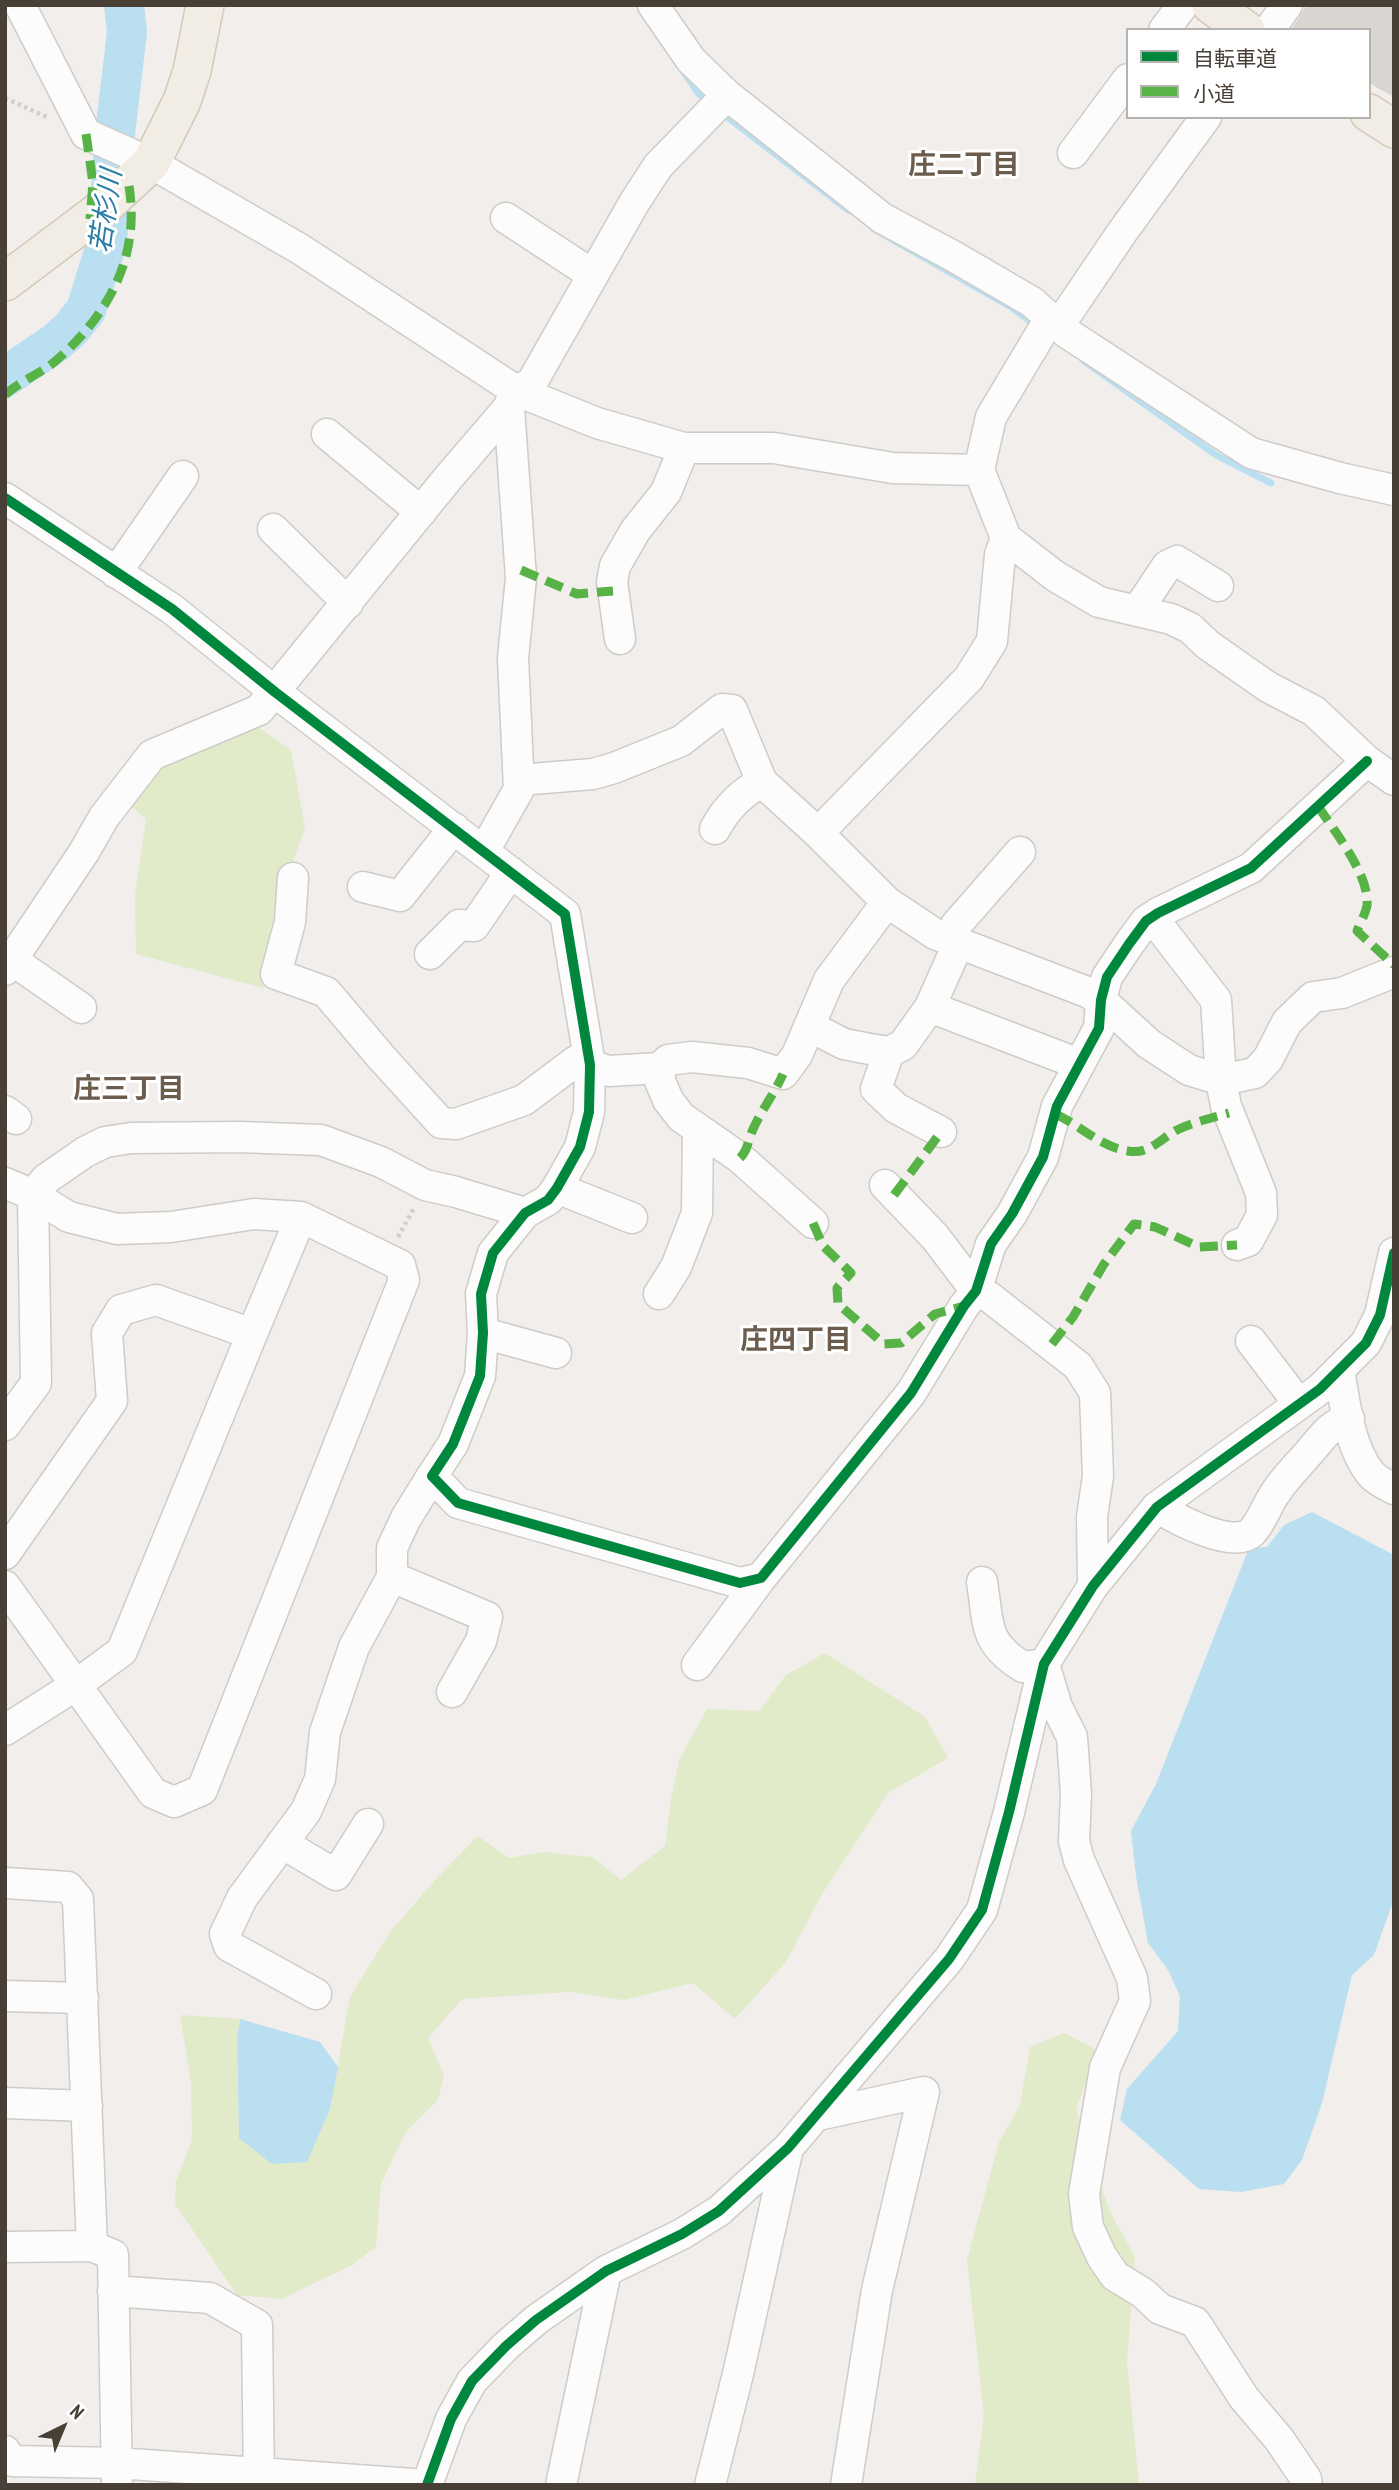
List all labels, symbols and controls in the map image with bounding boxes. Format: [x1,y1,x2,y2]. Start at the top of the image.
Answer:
legend [1126,28,1371,119]
text: 自転車道 [1193,45,1277,72]
text: 小道 [1193,80,1235,107]
district label: 庄二丁目 [908,149,1020,183]
water label: 若杉川 [85,167,129,255]
district label: 庄三丁目 [73,1073,185,1107]
district label: 庄四丁目 [740,1324,852,1358]
north arrow [28,2392,98,2462]
text: N [65,2399,89,2424]

